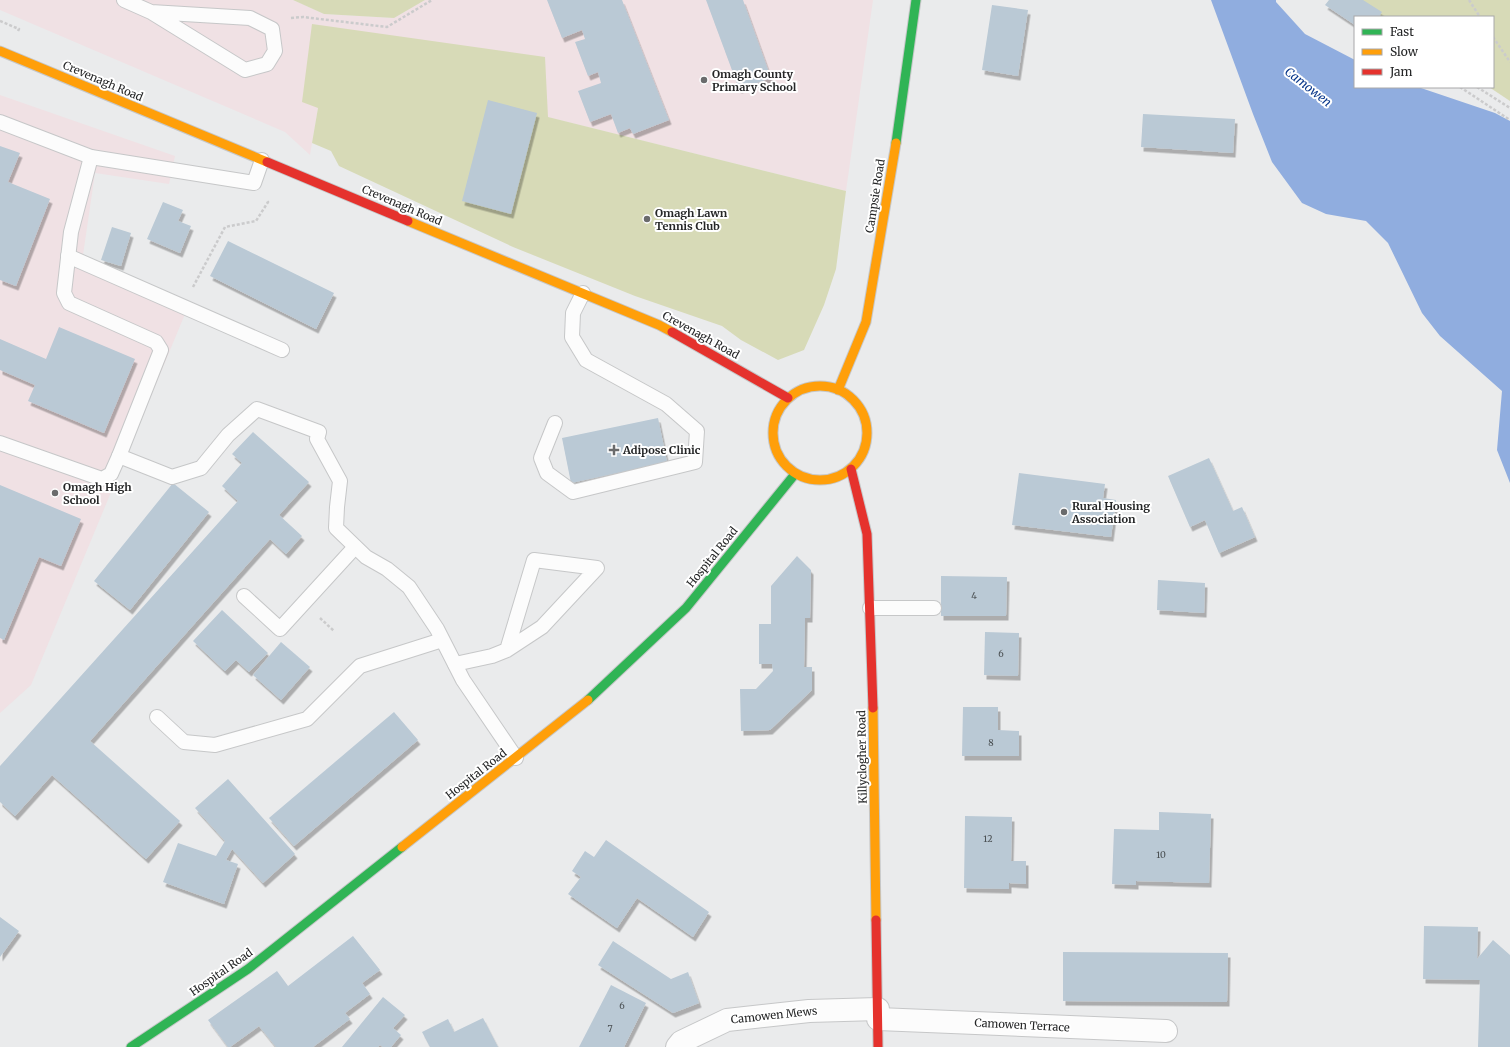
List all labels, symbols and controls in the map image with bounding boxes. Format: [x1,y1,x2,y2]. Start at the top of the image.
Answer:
legend [1354,16,1494,88]
text: Fast [1390,24,1414,39]
text: Slow [1390,44,1419,59]
street label: Crevenagh Road [61,58,146,104]
water label: Camowen [1282,64,1335,110]
text: Jam [1389,64,1413,79]
place label: Omagh County Primary School [712,67,797,94]
marker: Omagh County Primary School [699,75,709,85]
street label: Campsie Road [862,158,888,234]
street label: Crevenagh Road [360,182,445,228]
place label: Omagh Lawn Tennis Club [655,206,728,233]
marker: Omagh Lawn Tennis Club [642,214,652,224]
street label: Crevenagh Road [660,308,742,362]
place label: Adipose Clinic [622,443,701,457]
marker: Adipose Clinic [608,444,620,456]
place label: Omagh High School [63,480,132,507]
marker: Omagh High School [50,488,60,498]
place label: Rural Housing Association [1071,499,1150,526]
marker: Rural Housing Association [1059,507,1069,517]
street label: Hospital Road [683,524,741,590]
house number: 4 [971,590,977,601]
house number: 6 [998,648,1004,659]
street label: Killyclogher Road [854,710,870,804]
house number: 8 [988,737,994,748]
street label: Hospital Road [443,746,510,802]
house number: 12 [983,833,993,844]
house number: 10 [1156,849,1166,860]
street label: Hospital Road [187,945,255,999]
house number: 6 [619,1000,625,1011]
street label: Camowen Mews [730,1004,818,1026]
street label: Camowen Terrace [974,1016,1070,1034]
house number: 7 [607,1023,613,1034]

